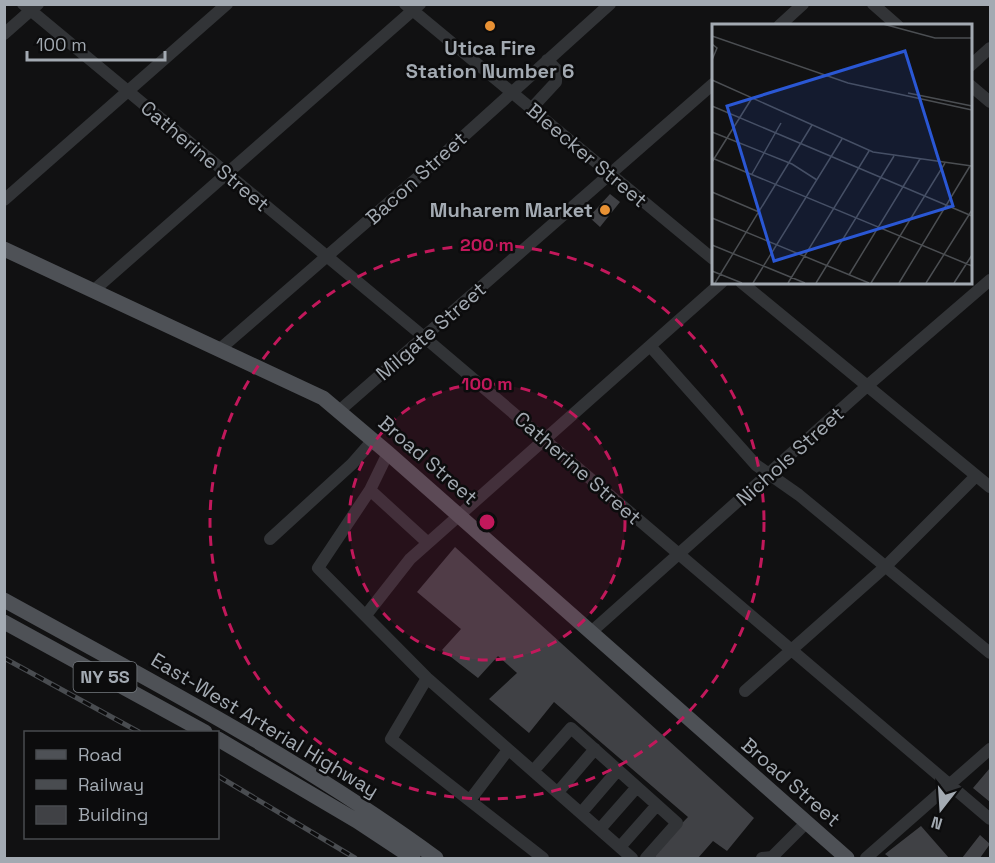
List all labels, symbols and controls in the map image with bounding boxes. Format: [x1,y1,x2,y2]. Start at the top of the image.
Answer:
marker: Utica Fire Station Number 6 [483,19,497,33]
scale bar [27,24,165,62]
inset map [712,24,971,284]
text: 100 m [36,33,87,56]
place label: Utica Fire Station Number 6 [406,35,574,84]
street label: Catherine Street [135,95,275,217]
street label: Bleecker Street [521,97,653,213]
street label: Bacon Street [360,126,472,230]
place label: Muharem Market [430,197,593,223]
marker: Muharem Market [598,203,612,217]
text: 200 m [460,233,514,256]
street label: Milgate Street [370,276,492,386]
text: 100 m [461,372,513,395]
street label: Nichols Street [731,401,849,511]
street label: Catherine Street [509,406,647,530]
street label: Broad Street [373,410,483,510]
centre of rings [477,512,497,532]
street label: East-West Arterial Highway [146,647,384,803]
road number: NY 5S [74,662,136,692]
legend [24,731,219,839]
street label: Broad Street [736,732,846,832]
text: Road [78,743,122,766]
text: Railway [78,773,144,796]
north arrow [911,779,971,839]
text: Building [78,803,148,826]
text: N [929,811,945,834]

